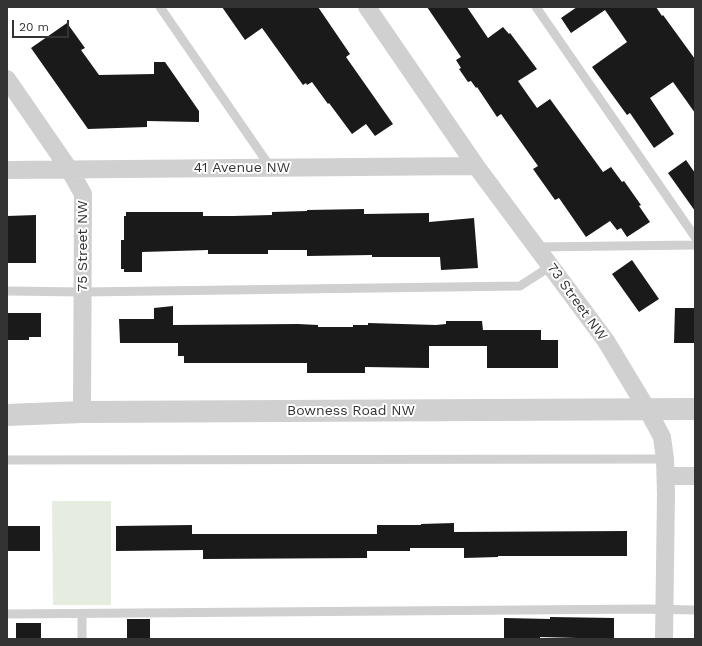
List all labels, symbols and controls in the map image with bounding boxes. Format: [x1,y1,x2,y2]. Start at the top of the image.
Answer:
scale bar [14,12,71,38]
text: 20 m [19,20,49,34]
street label: 41 Avenue NW [194,160,290,176]
street label: 75 Street NW [75,200,91,292]
street label: 73 Street NW [543,260,611,344]
street label: Bowness Road NW [287,403,415,419]

